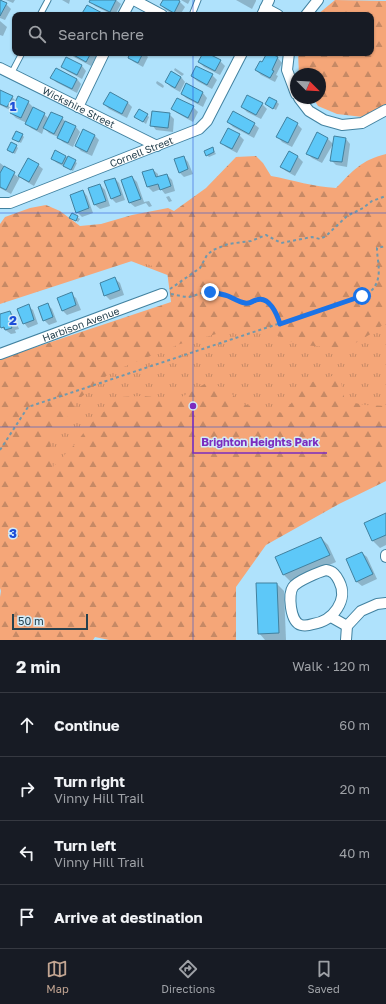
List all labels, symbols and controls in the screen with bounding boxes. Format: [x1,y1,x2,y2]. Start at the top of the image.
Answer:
search box [12,12,374,56]
icon: search [26,23,48,45]
text: Search here [58,25,144,43]
north arrow [290,68,326,104]
street label: Wickshire Street [41,84,117,130]
text: 1 [10,98,17,114]
street label: Cornell Street [108,134,175,169]
route end [201,283,219,301]
route start [353,287,371,305]
street label: Harbison Avenue [40,304,121,344]
text: 2 [9,312,17,328]
callout: Brighton Heights Park [193,430,327,453]
text: Brighton Heights Park [201,435,319,448]
text: 3 [9,525,17,541]
scale bar [12,612,88,631]
text: 50 m [18,614,44,627]
text: 2 min [16,656,60,677]
text: Walk · 120 m [292,658,370,674]
icon: ahead [16,714,38,736]
text: Continue [54,716,120,734]
text: 60 m [339,717,370,733]
text: Turn right [54,772,125,790]
icon: right [16,778,38,800]
text: 20 m [340,781,370,797]
text: Vinny Hill Trail [54,790,144,806]
text: Turn left [54,836,116,854]
icon: left [16,842,38,864]
text: 40 m [339,845,370,861]
text: Vinny Hill Trail [54,854,144,870]
icon: arrive [16,906,38,928]
text: Arrive at destination [54,908,203,926]
tab: Map [46,958,69,995]
tab: Directions [161,958,215,995]
tab: Saved [308,958,340,995]

